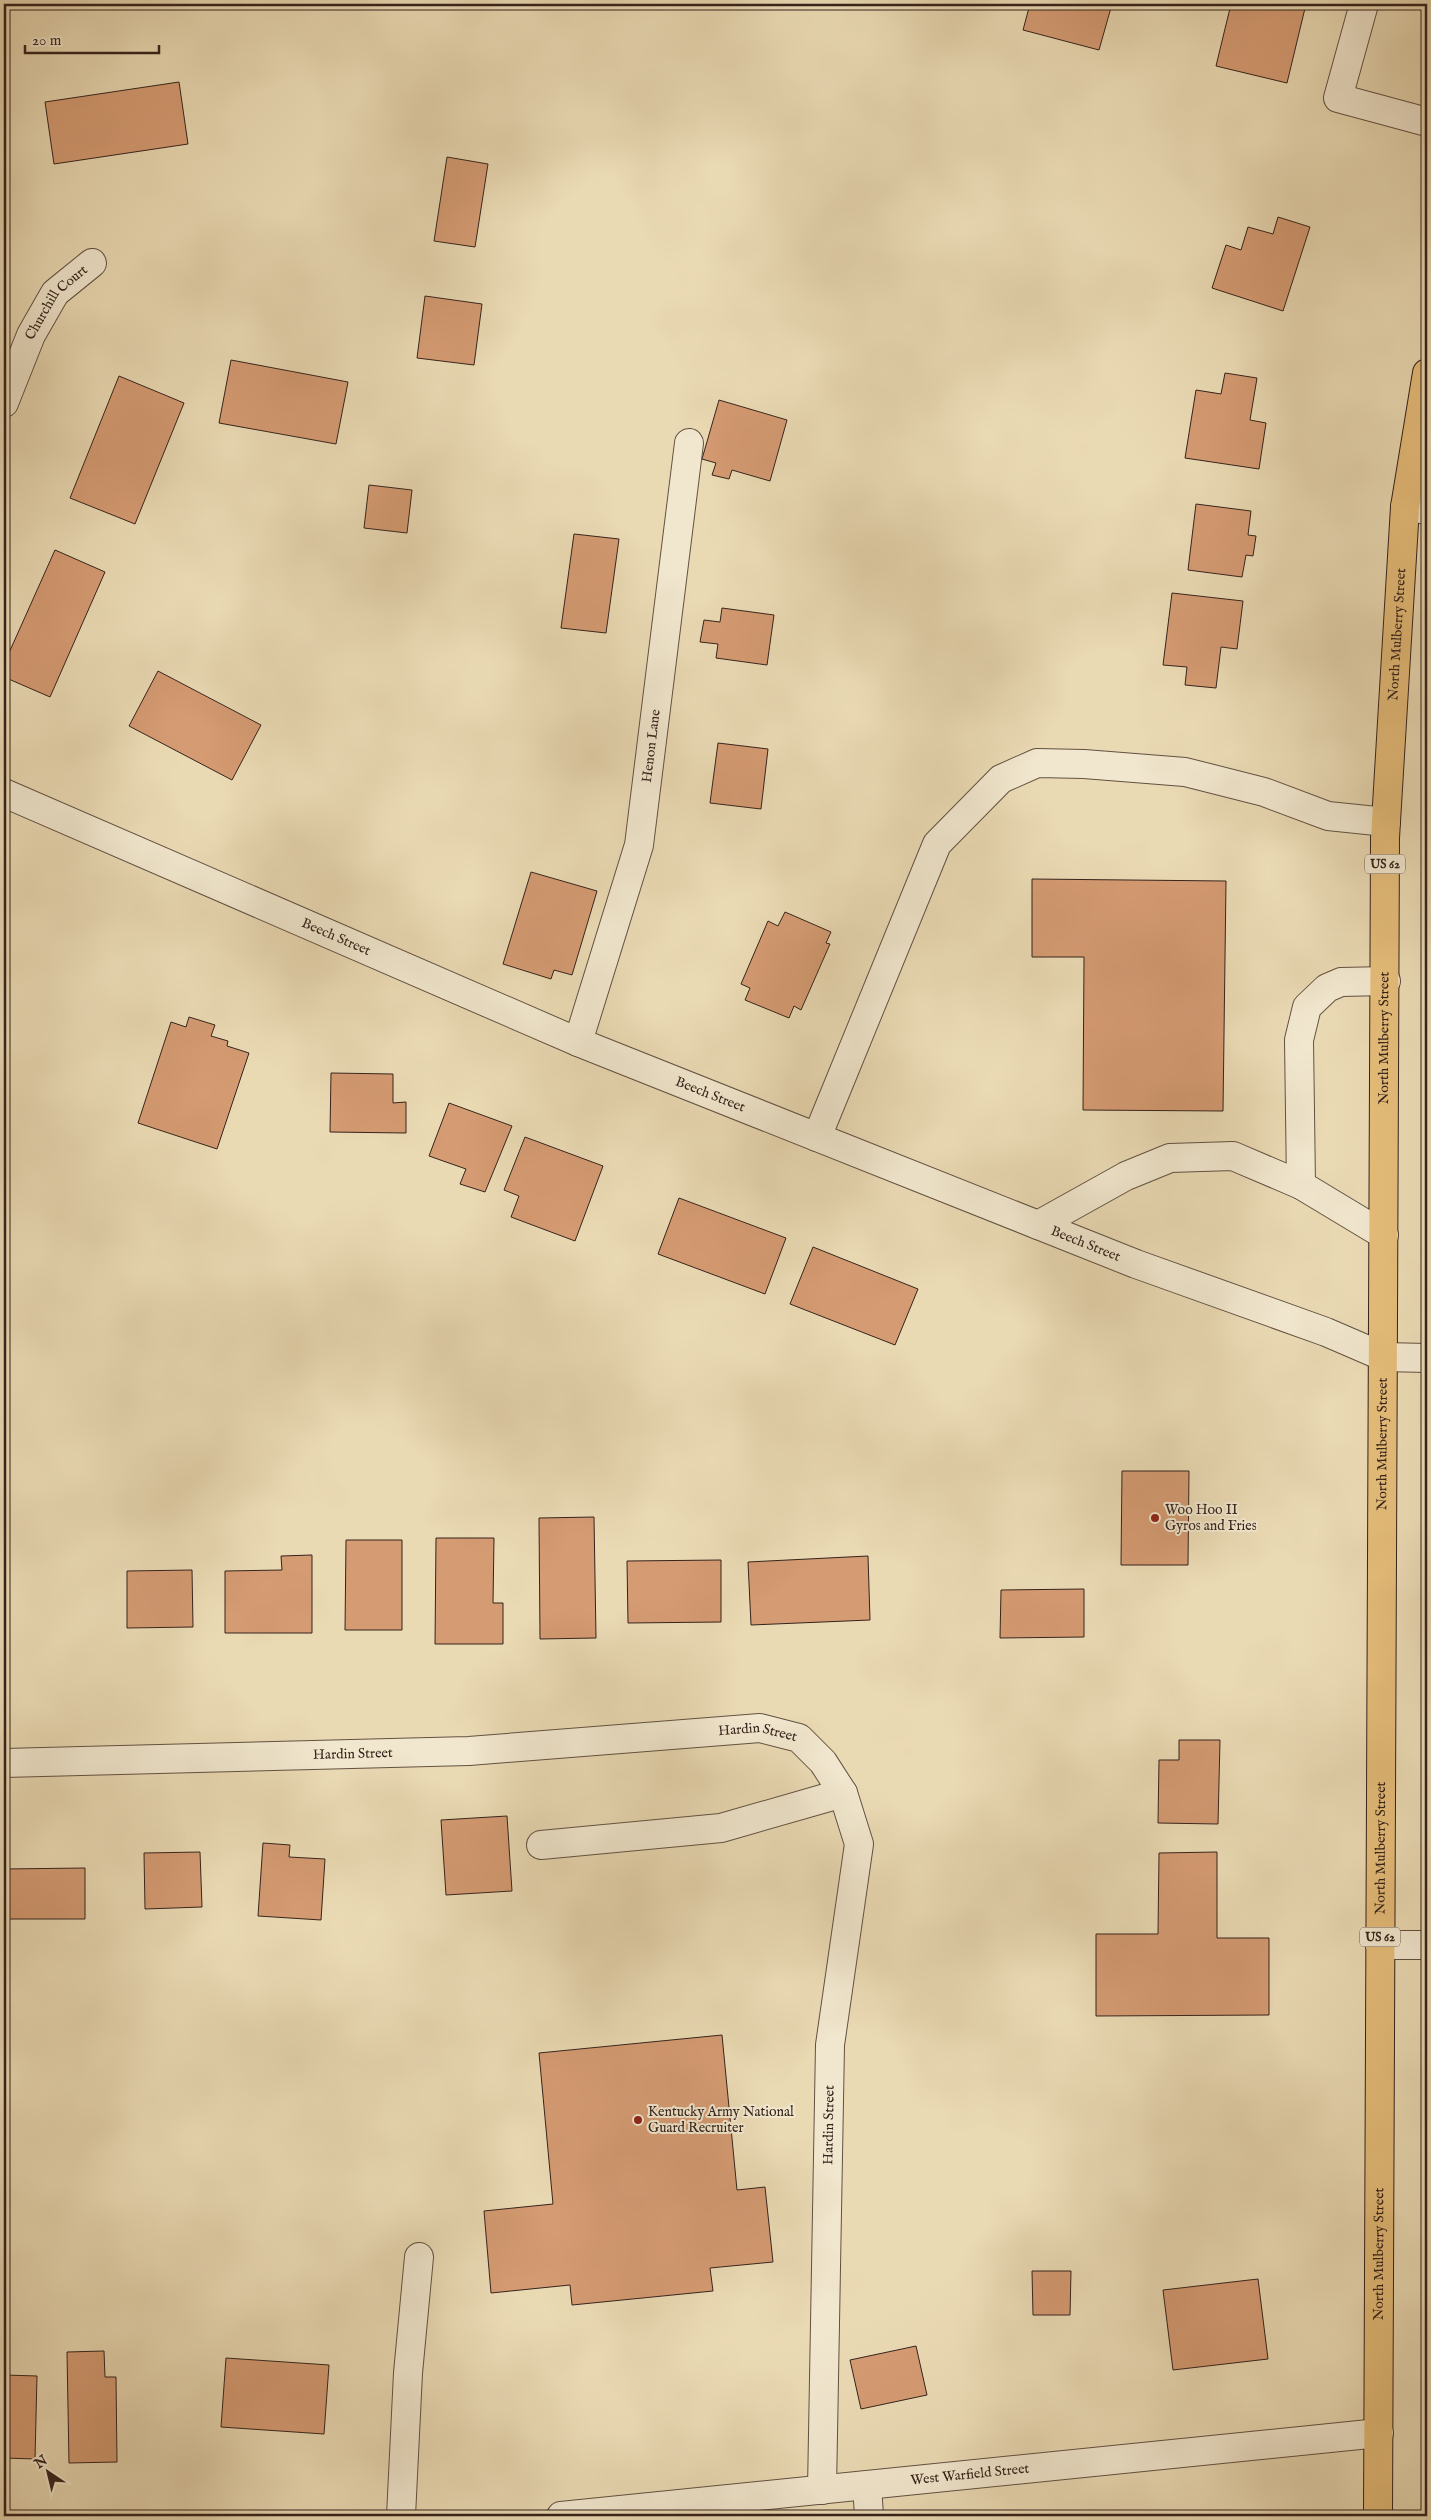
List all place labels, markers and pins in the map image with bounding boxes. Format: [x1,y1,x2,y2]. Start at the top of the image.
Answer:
place label: Woo Hoo II Gyros and Fries [1165,1501,1257,1535]
marker: Woo Hoo II Gyros and Fries [1149,1512,1161,1524]
place label: Kentucky Army National Guard Recruiter [648,2103,794,2137]
marker: Kentucky Army National Guard Recruiter [632,2114,644,2126]

